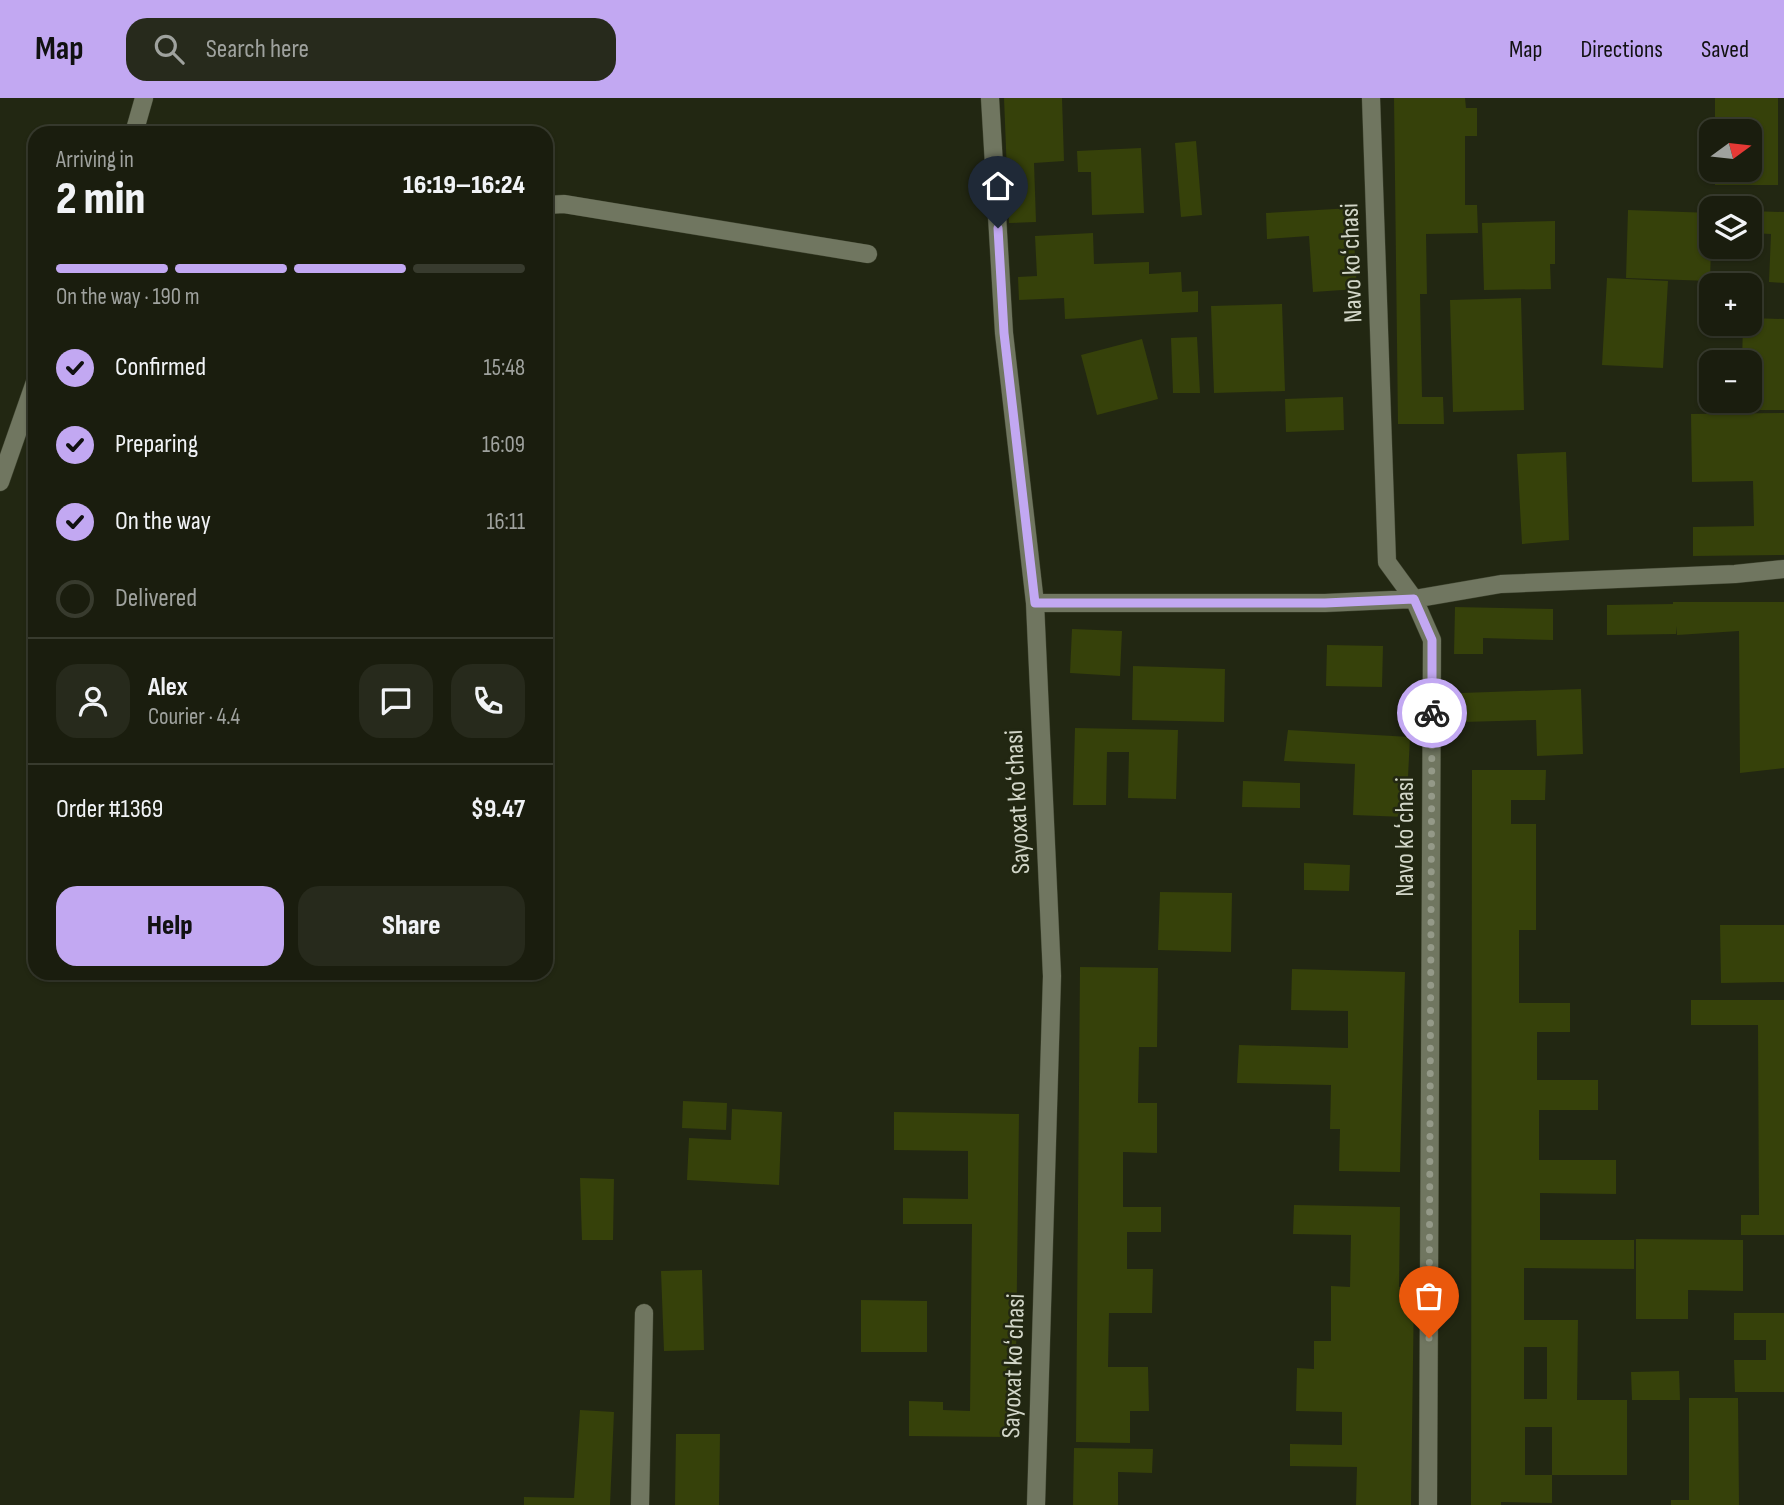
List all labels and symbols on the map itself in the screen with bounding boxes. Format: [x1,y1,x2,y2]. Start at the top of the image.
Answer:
north arrow [1699,119,1762,182]
pin [968,156,1028,228]
street label: Navo koʻchasi [1334,203,1370,323]
courier [1397,678,1467,748]
street label: Sayoxat koʻchasi [999,729,1037,875]
street label: Navo koʻchasi [1390,777,1421,897]
pin [1399,1266,1459,1338]
street label: Sayoxat koʻchasi [996,1293,1032,1439]

